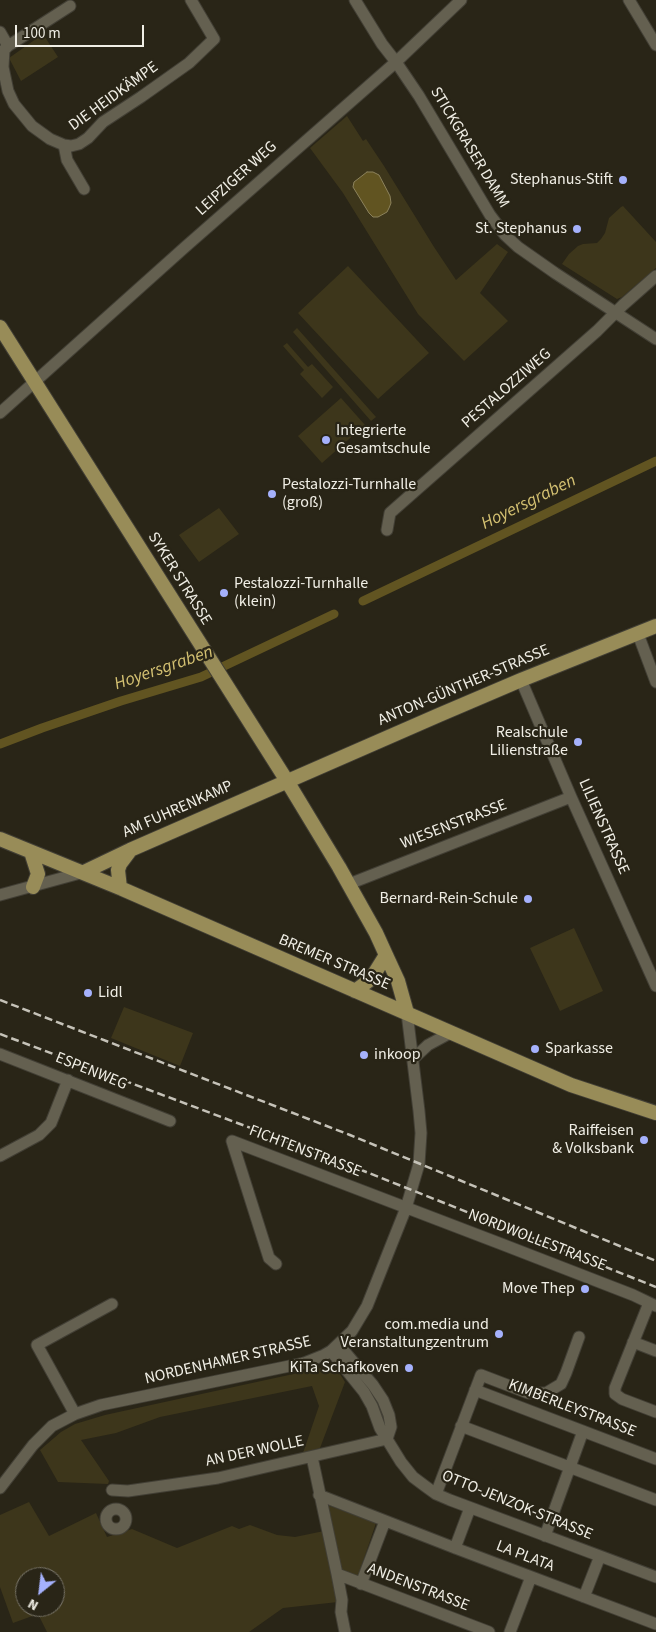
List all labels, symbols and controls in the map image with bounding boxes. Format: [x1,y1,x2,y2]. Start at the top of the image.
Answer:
scale bar [18,15,146,47]
text: 100 m [23,23,61,44]
street label: DIE HEIDKÄMPE [66,58,162,136]
street label: STICKGRASER DAMM [425,84,513,212]
street label: LEIPZIGER WEG [192,138,282,220]
place label: Stephanus-Stift [510,170,613,190]
marker: Stephanus-Stift [617,174,629,186]
place label: St. Stephanus [475,219,567,239]
marker: St. Stephanus [571,223,583,235]
street label: PESTALOZZIWEG [458,345,556,433]
place label: Integrierte Gesamtschule [336,421,431,459]
marker: Integrierte Gesamtschule [320,434,332,446]
water label: Hoyersgraben [478,471,580,535]
place label: Pestalozzi-Turnhalle (groß) [282,475,416,513]
marker: Pestalozzi-Turnhalle (groß) [266,488,278,500]
street label: SYKER STRASSE [143,529,215,629]
place label: Pestalozzi-Turnhalle (klein) [234,574,368,612]
marker: Pestalozzi-Turnhalle (klein) [218,587,230,599]
street label: ANTON-GÜNTHER-STRASSE [375,641,553,731]
water label: Hoyersgraben [112,642,216,696]
place label: Realschule Lilienstraße [489,723,568,761]
marker: Realschule Lilienstraße [572,736,584,748]
street label: LILIENSTRASSE [573,776,633,878]
street label: AM FUHRENKAMP [120,777,236,843]
street label: WIESENSTRASSE [398,796,510,854]
place label: Bernard-Rein-Schule [380,889,518,909]
marker: Bernard-Rein-Schule [522,893,534,905]
street label: BREMER STRASSE [275,931,393,995]
place label: Lidl [98,983,123,1003]
marker: Lidl [82,987,94,999]
place label: Sparkasse [545,1039,613,1059]
marker: Sparkasse [529,1043,541,1055]
place label: inkoop [374,1045,421,1065]
street label: ESPENWEG [52,1049,130,1095]
marker: inkoop [358,1049,370,1061]
place label: Raiffeisen & Volksbank [552,1121,634,1159]
street label: FICHTENSTRASSE [246,1122,364,1182]
marker: Raiffeisen & Volksbank [638,1134,650,1146]
street label: NORDWOLLESTRASSE [465,1206,609,1276]
place label: Move Thep [502,1279,575,1299]
marker: Move Thep [579,1283,591,1295]
place label: com.media und Veranstaltungzentrum [341,1315,489,1353]
marker: com.media und Veranstaltungzentrum [493,1328,505,1340]
street label: NORDENHAMER STRASSE [143,1333,313,1389]
place label: KiTa Schafkoven [289,1358,399,1378]
marker: KiTa Schafkoven [403,1362,415,1374]
street label: KIMBERLEYSTRASSE [505,1376,639,1442]
street label: AN DER WOLLE [204,1432,306,1472]
street label: OTTO-JENZOK-STRASSE [439,1467,595,1545]
street label: LA PLATA [493,1537,557,1577]
street label: ANDENSTRASSE [364,1560,472,1616]
north arrow [15,1567,65,1617]
text: N [24,1593,42,1615]

